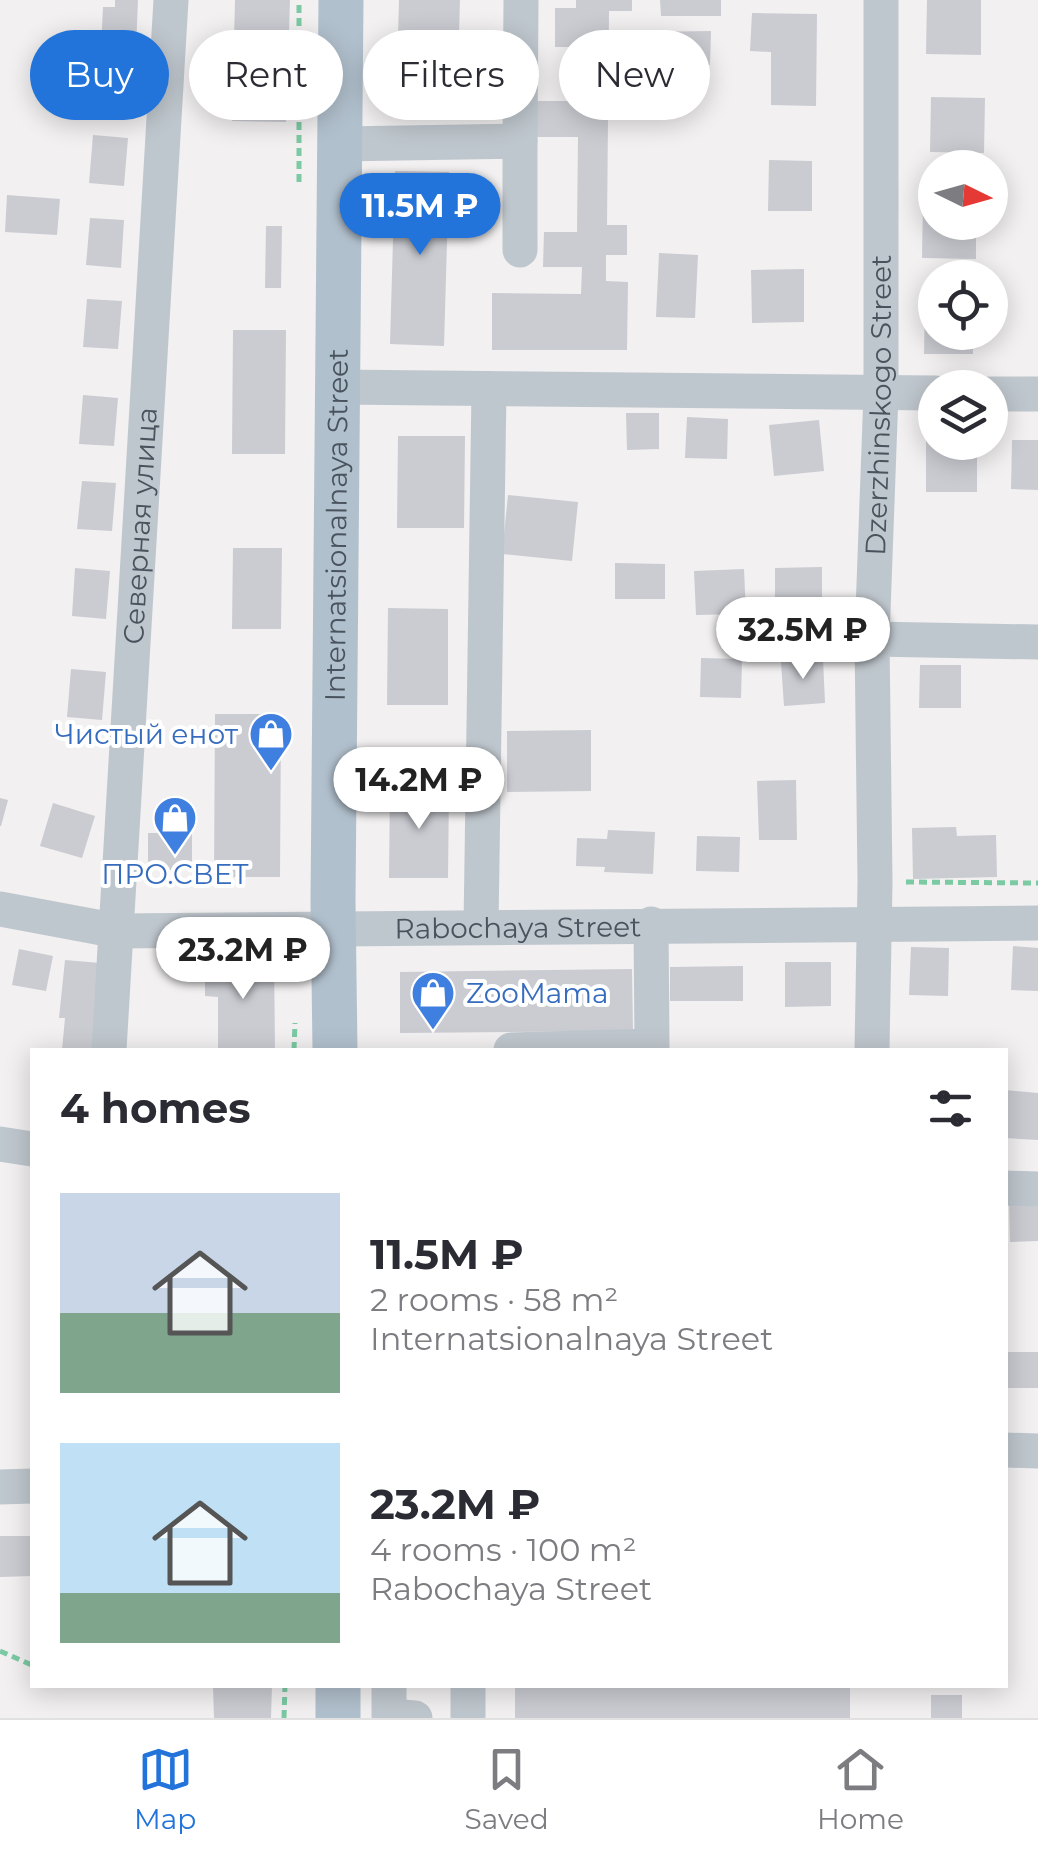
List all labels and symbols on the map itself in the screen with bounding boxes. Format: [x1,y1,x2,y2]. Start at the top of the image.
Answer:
north arrow [918,150,1008,240]
pin: 11.5M ₽ [328,173,512,258]
street label: Dzerzhinskogo Street [858,255,898,556]
street label: Internatsionalnaya Street [318,348,355,702]
street label: Северная улица [116,406,164,645]
pin: 32.5M ₽ [711,597,895,682]
shop icon: Чистый енот [248,711,294,772]
place label: Чистый енот [55,717,239,751]
pin: 14.2M ₽ [327,747,511,832]
shop icon: ПРО.СВЕТ [152,795,198,856]
place label: ПРО.СВЕТ [101,857,249,891]
street label: Rabochaya Street [394,909,642,946]
pin: 23.2M ₽ [151,917,335,1002]
shop icon: ZooMama [410,970,456,1031]
place label: ZooMama [466,976,608,1010]

